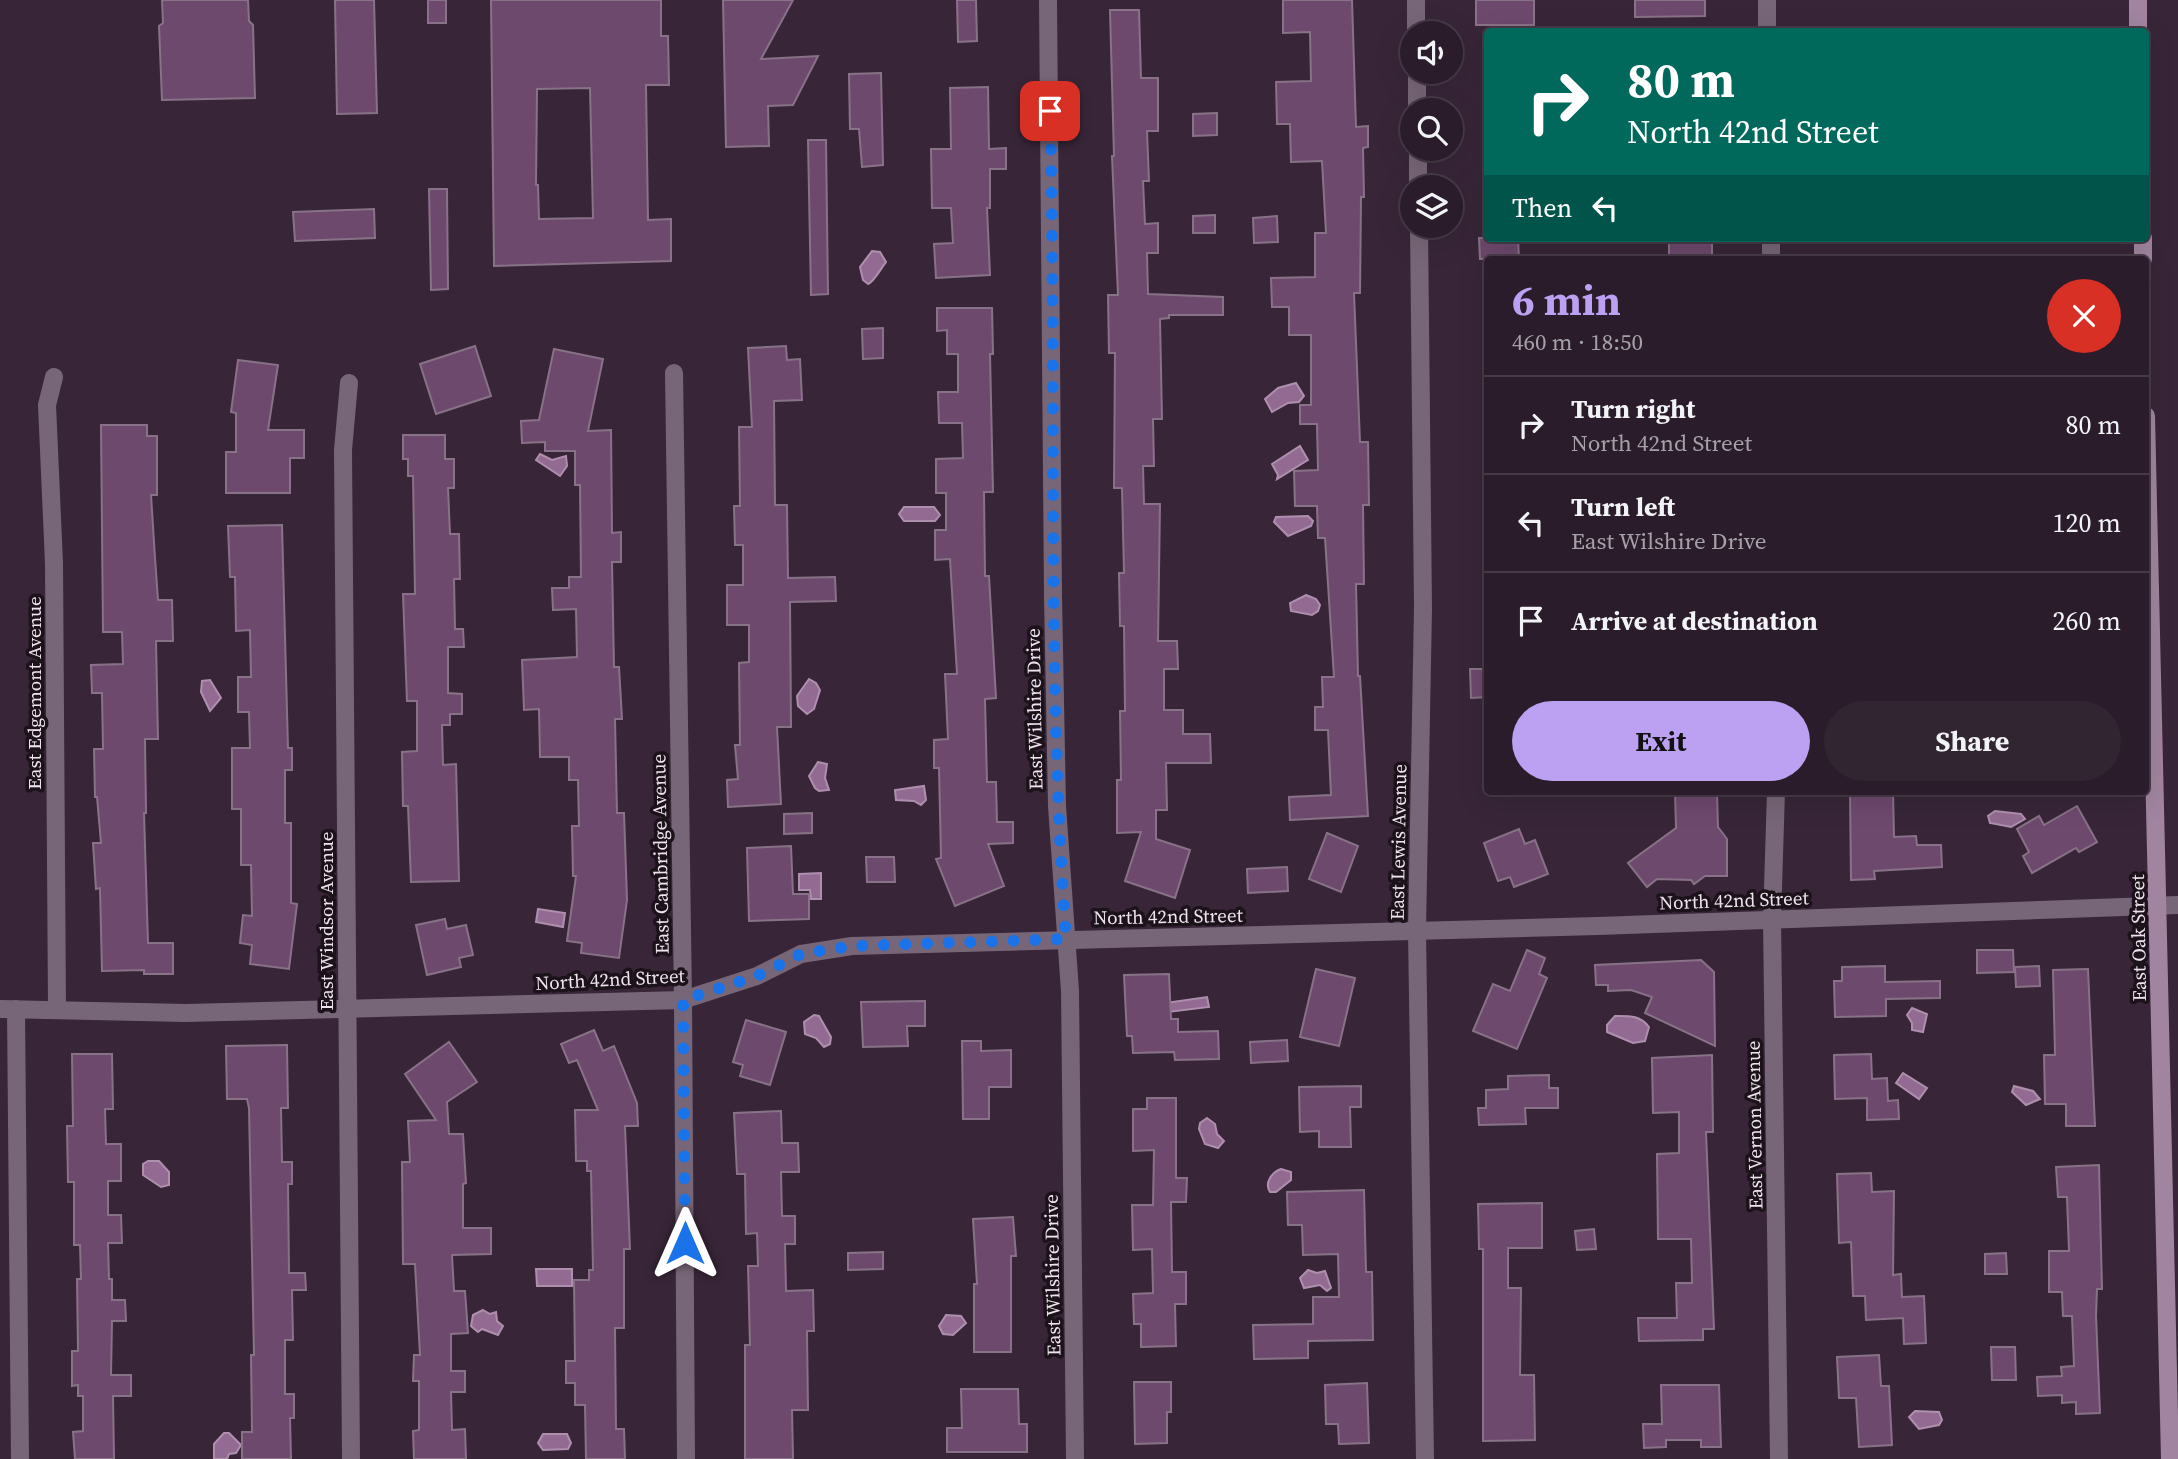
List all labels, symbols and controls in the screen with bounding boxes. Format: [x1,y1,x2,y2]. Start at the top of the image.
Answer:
map controls [1400,21,1463,238]
button: sound [1400,21,1463,84]
text: 80 m [1627,46,1735,113]
icon: right [1512,56,1603,147]
pin [1020,81,1080,141]
icon: arrive [1031,92,1069,130]
button: search [1400,98,1463,161]
text: North 42nd Street [1627,110,1879,154]
button: layers [1400,175,1463,238]
icon: left [1586,189,1624,227]
text: Then [1512,190,1572,226]
text: 6 min [1512,271,1621,329]
button: close [2047,279,2121,353]
text: 460 m · 18:50 [1512,326,1643,358]
text: Turn right [1571,391,1695,427]
icon: right [1512,406,1550,444]
text: 80 m [2066,407,2121,443]
text: North 42nd Street [1571,427,1752,459]
text: Turn left [1571,489,1675,525]
icon: left [1512,504,1550,542]
text: 120 m [2053,505,2121,541]
text: East Wilshire Drive [1571,525,1767,557]
street label: East Edgemont Avenue [21,596,47,790]
icon: arrive [1512,602,1550,640]
text: Arrive at destination [1571,603,1818,639]
text: 260 m [2053,603,2121,639]
street label: East Wilshire Drive [1020,628,1048,790]
button: Exit [1512,701,1810,781]
button: Share [1824,701,2121,781]
street label: East Cambridge Avenue [645,754,675,954]
street label: East Lewis Avenue [1384,764,1412,920]
street label: East Windsor Avenue [313,832,339,1010]
street label: East Oak Street [2124,873,2152,1002]
street label: North 42nd Street [1659,884,1810,916]
street label: North 42nd Street [1093,902,1244,930]
street label: North 42nd Street [535,962,686,996]
street label: East Vernon Avenue [1740,1040,1768,1210]
street label: East Wilshire Drive [1038,1194,1066,1356]
position arrow [648,1206,722,1280]

